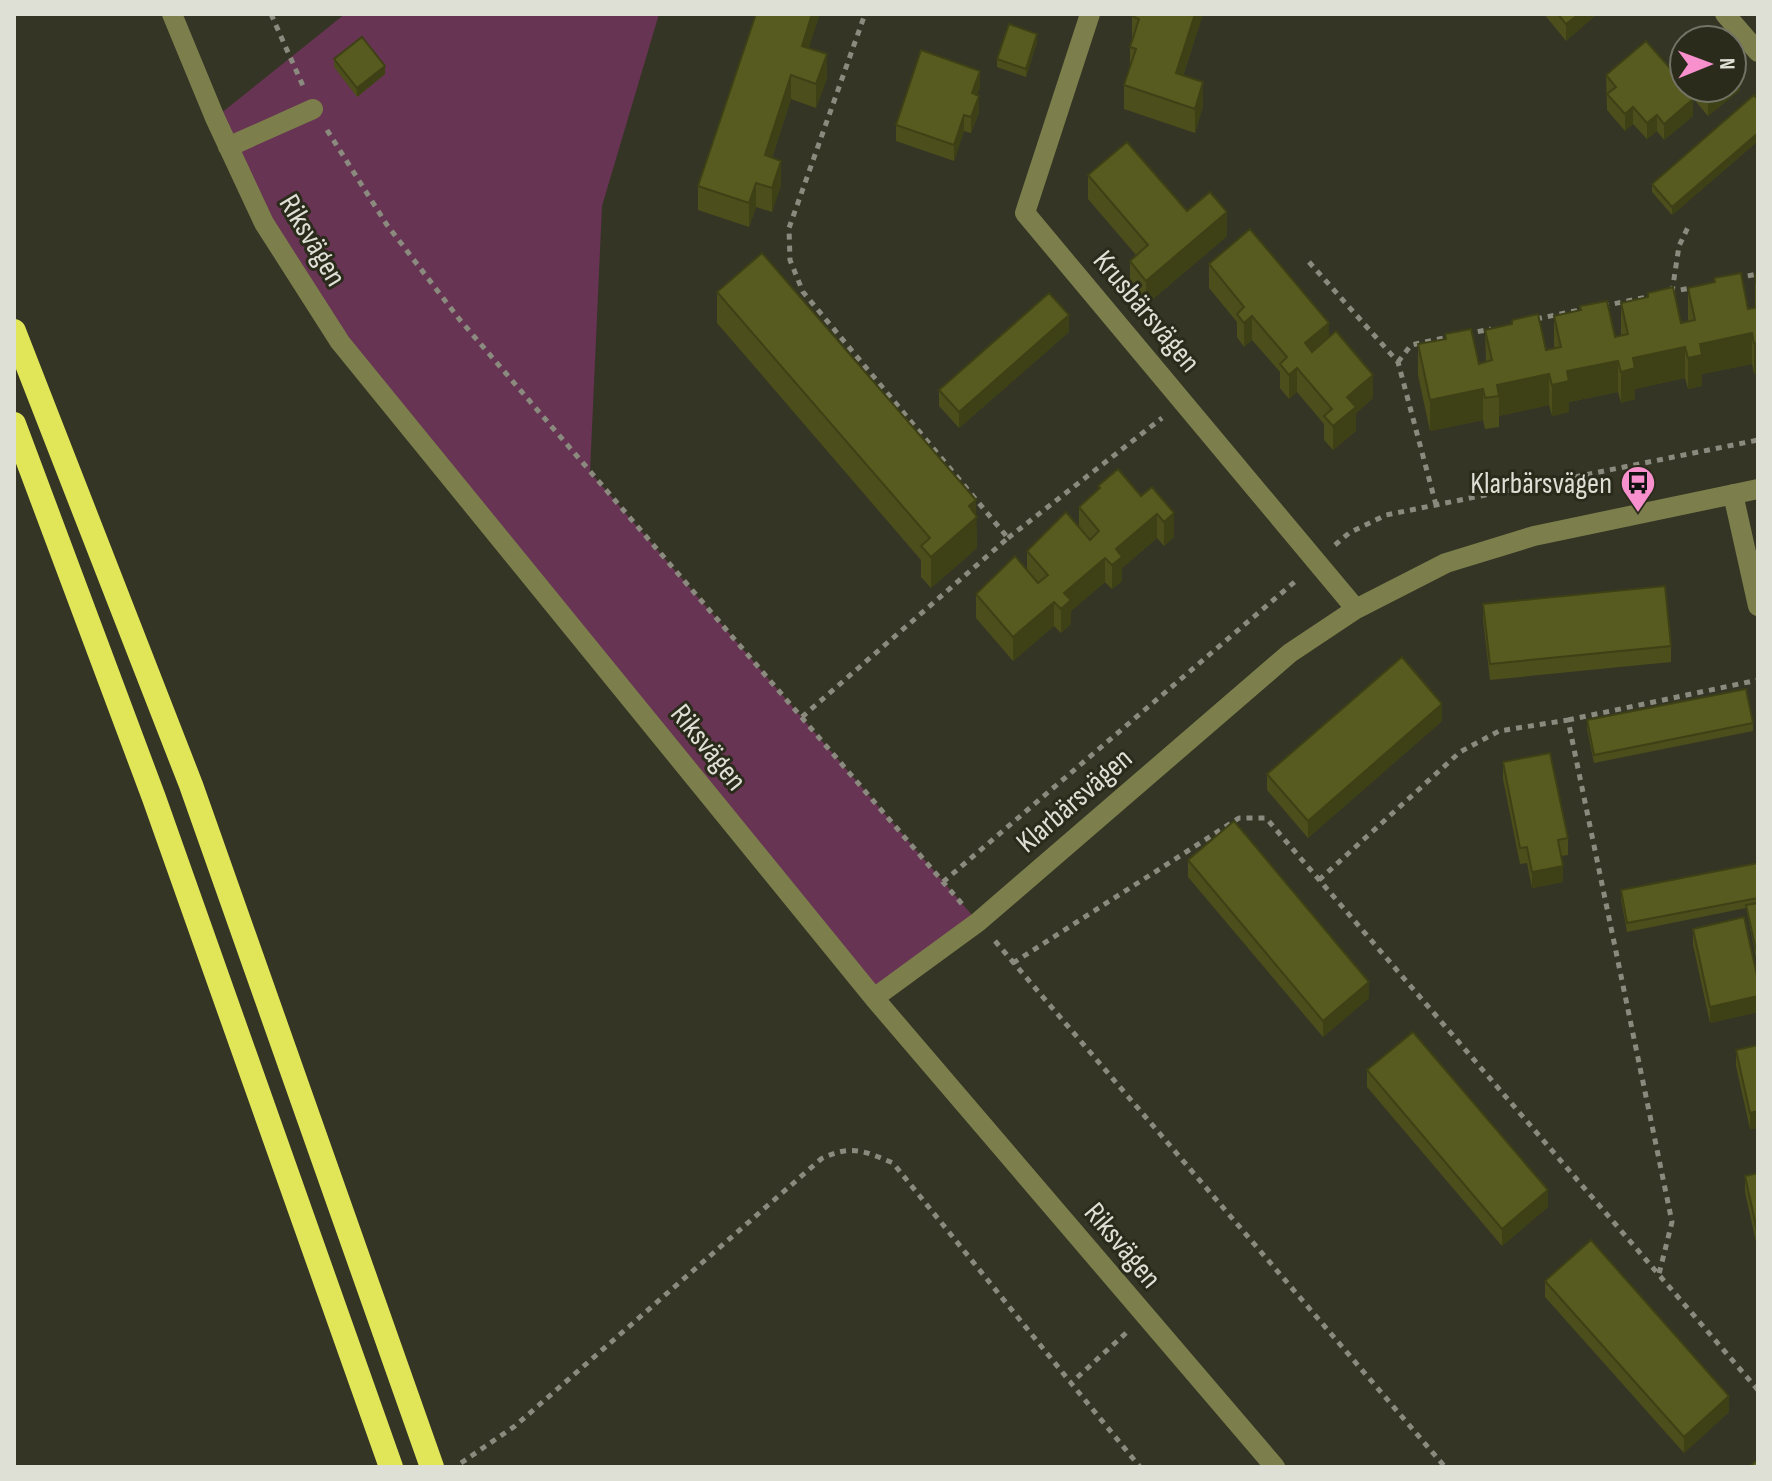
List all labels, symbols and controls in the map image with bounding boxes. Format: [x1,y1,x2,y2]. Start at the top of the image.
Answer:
north arrow [1668,24,1748,104]
text: N [1713,58,1740,70]
street label: Riksvägen [271,188,353,293]
street label: Krusbärsvägen [1085,244,1207,380]
bus stop icon: Klarbärsvägen [1619,464,1657,514]
place label: Klarbärsvägen [1470,466,1612,502]
street label: Riksvägen [663,697,754,798]
street label: Klarbärsvägen [1009,741,1140,861]
street label: Riksvägen [1076,1196,1168,1296]

